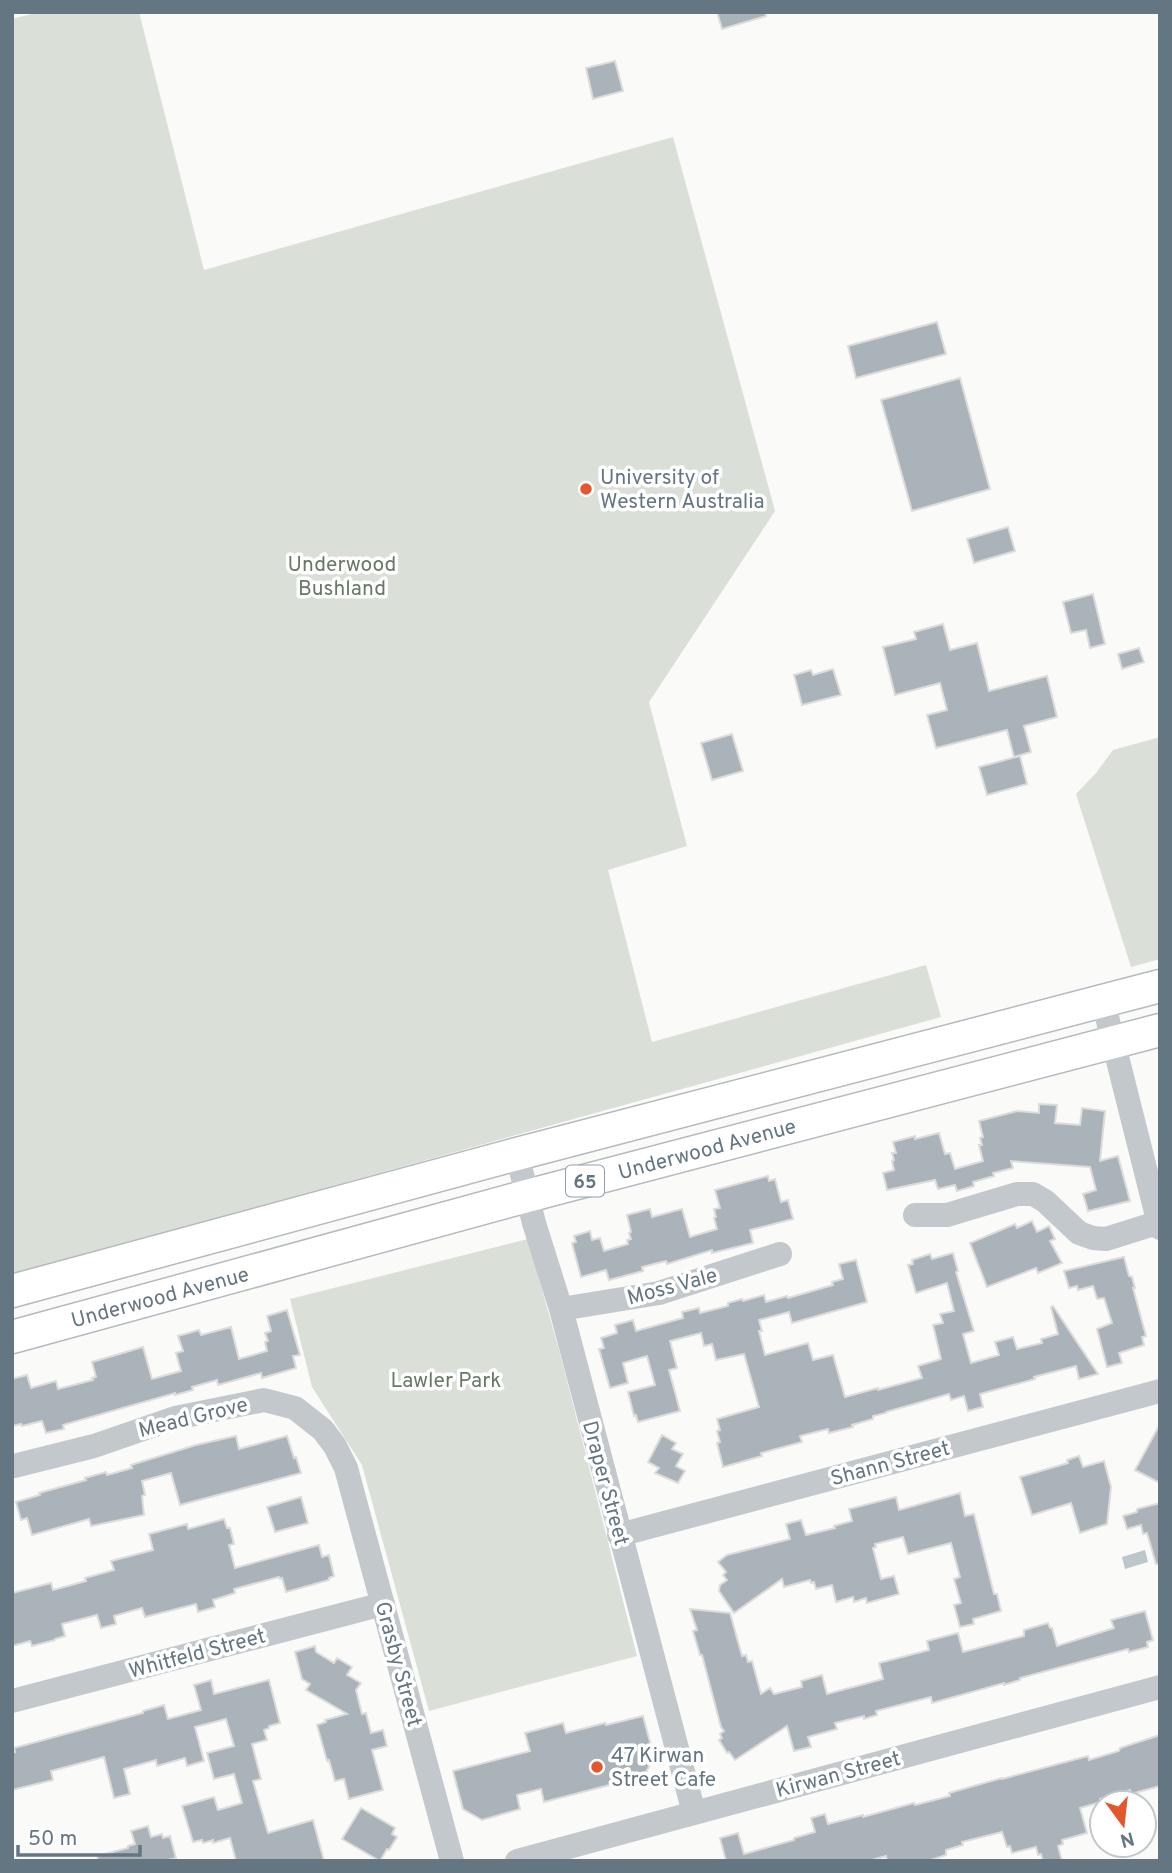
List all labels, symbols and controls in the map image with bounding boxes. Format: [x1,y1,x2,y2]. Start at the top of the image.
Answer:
place label: University of Western Australia [600,465,765,516]
marker: University of Western Australia [578,481,594,497]
park label: Underwood Bushland [288,552,396,603]
street label: Underwood Avenue [615,1114,799,1187]
road number: 65 [566,1166,604,1196]
street label: Underwood Avenue [68,1262,252,1335]
street label: Moss Vale [624,1262,720,1312]
park label: Lawler Park [390,1368,502,1395]
street label: Mead Grove [136,1392,251,1445]
street label: Draper Street [575,1418,634,1549]
street label: Shann Street [828,1436,953,1493]
street label: Grasby Street [368,1599,427,1730]
street label: Whitfeld Street [126,1623,269,1686]
place label: 47 Kirwan Street Cafe [611,1743,716,1794]
street label: Kirwan Street [773,1746,904,1805]
marker: 47 Kirwan Street Cafe [589,1759,605,1775]
north arrow [1088,1789,1158,1859]
scale bar [18,1814,140,1858]
text: N [1117,1825,1137,1852]
text: 50 m [28,1826,77,1853]

